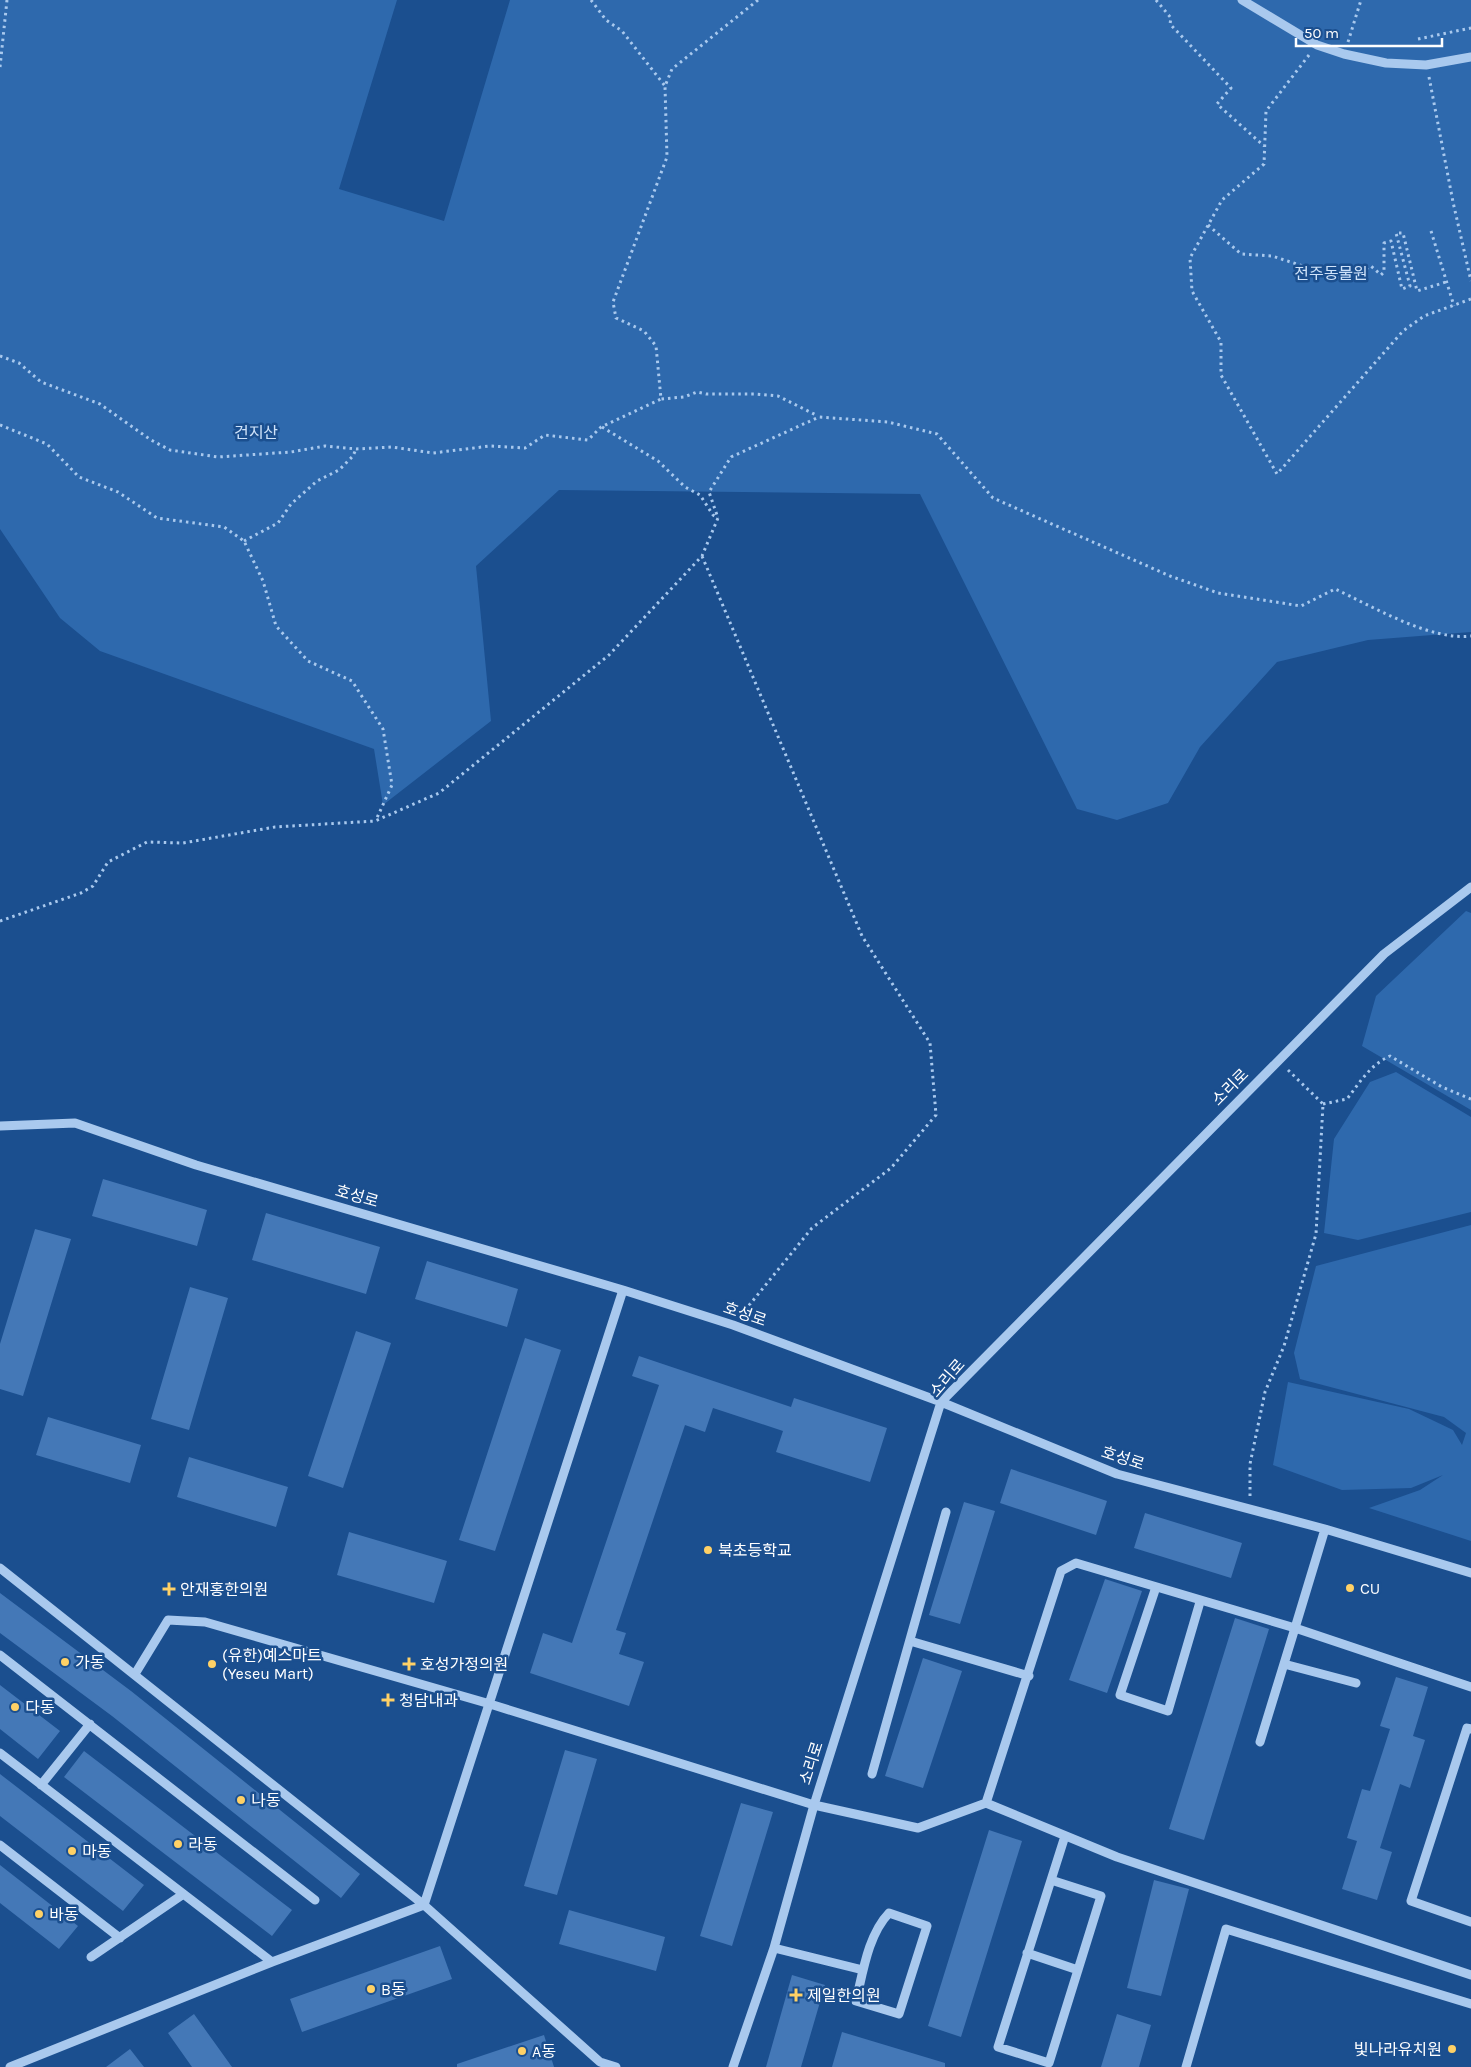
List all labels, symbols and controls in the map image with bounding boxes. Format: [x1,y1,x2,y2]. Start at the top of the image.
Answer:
scale bar [1296,15,1442,47]
text: 50 m [1304,24,1339,42]
park label: 전주동물원 [1294,264,1368,283]
park label: 건지산 [234,423,278,442]
street label: 소리로 [1208,1064,1253,1109]
street label: 호성로 [333,1181,381,1211]
street label: 호성로 [721,1298,769,1330]
street label: 소리로 [925,1355,969,1401]
street label: 호성로 [1099,1442,1147,1474]
place label: 북초등학교 [718,1541,792,1560]
marker: 북초등학교 [702,1544,714,1556]
place label: CU [1360,1579,1380,1598]
place label: 안재홍한의원 [180,1580,268,1599]
marker: 안재홍한의원 [162,1582,176,1596]
marker: CU [1344,1582,1356,1594]
place label: (유한)예스마트 (Yeseu Mart) [222,1646,322,1683]
place label: 가동 [75,1653,105,1672]
place label: 호성가정의원 [420,1655,508,1674]
marker: 가동 [59,1656,71,1668]
marker: 호성가정의원 [402,1657,416,1671]
marker: (유한)예스마트 (Yeseu Mart) [206,1658,218,1670]
place label: 청담내과 [399,1691,458,1710]
marker: 청담내과 [381,1693,395,1707]
place label: 다동 [25,1698,55,1717]
marker: 다동 [9,1701,21,1713]
street label: 소리로 [795,1739,827,1787]
place label: 나동 [251,1791,281,1810]
marker: 나동 [235,1794,247,1806]
place label: 라동 [188,1835,218,1854]
marker: 라동 [172,1838,184,1850]
place label: 마동 [82,1842,112,1861]
marker: 마동 [66,1845,78,1857]
place label: 바동 [49,1905,79,1924]
marker: 바동 [33,1908,45,1920]
place label: B동 [381,1980,406,1999]
marker: B동 [365,1983,377,1995]
place label: 제일한의원 [807,1986,881,2005]
marker: 제일한의원 [789,1988,803,2002]
place label: 빛나라유치원 [1354,2040,1442,2059]
place label: A동 [532,2042,556,2061]
marker: 빛나라유치원 [1446,2043,1458,2055]
marker: A동 [516,2045,528,2057]

